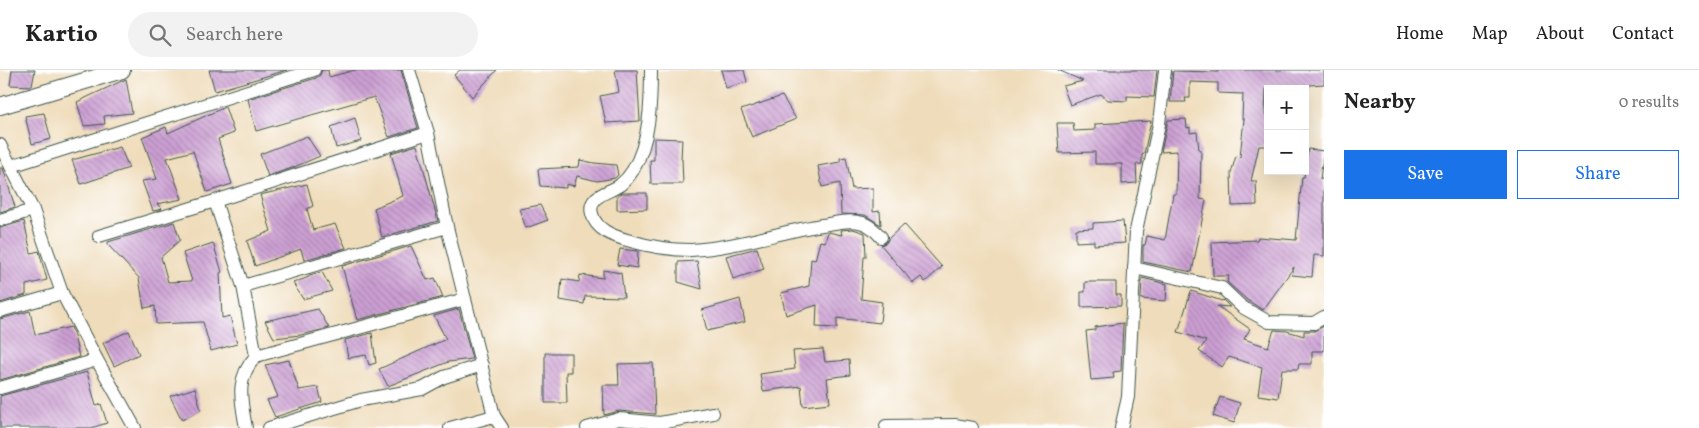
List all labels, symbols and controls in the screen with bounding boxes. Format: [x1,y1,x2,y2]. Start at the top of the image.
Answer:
search box [128,12,478,57]
text: Kartio [25,18,98,52]
icon: search [146,21,174,49]
text: Search here [186,22,283,48]
text: Home [1396,22,1444,47]
text: Map [1472,22,1508,47]
text: About [1536,22,1584,47]
text: Contact [1612,22,1674,47]
map controls [1264,85,1309,175]
button: + [1264,85,1309,130]
text: Nearby [1344,88,1415,117]
text: 0 results [1619,92,1679,114]
button: − [1264,130,1309,175]
button: Save [1344,150,1507,199]
button: Share [1517,150,1679,199]

